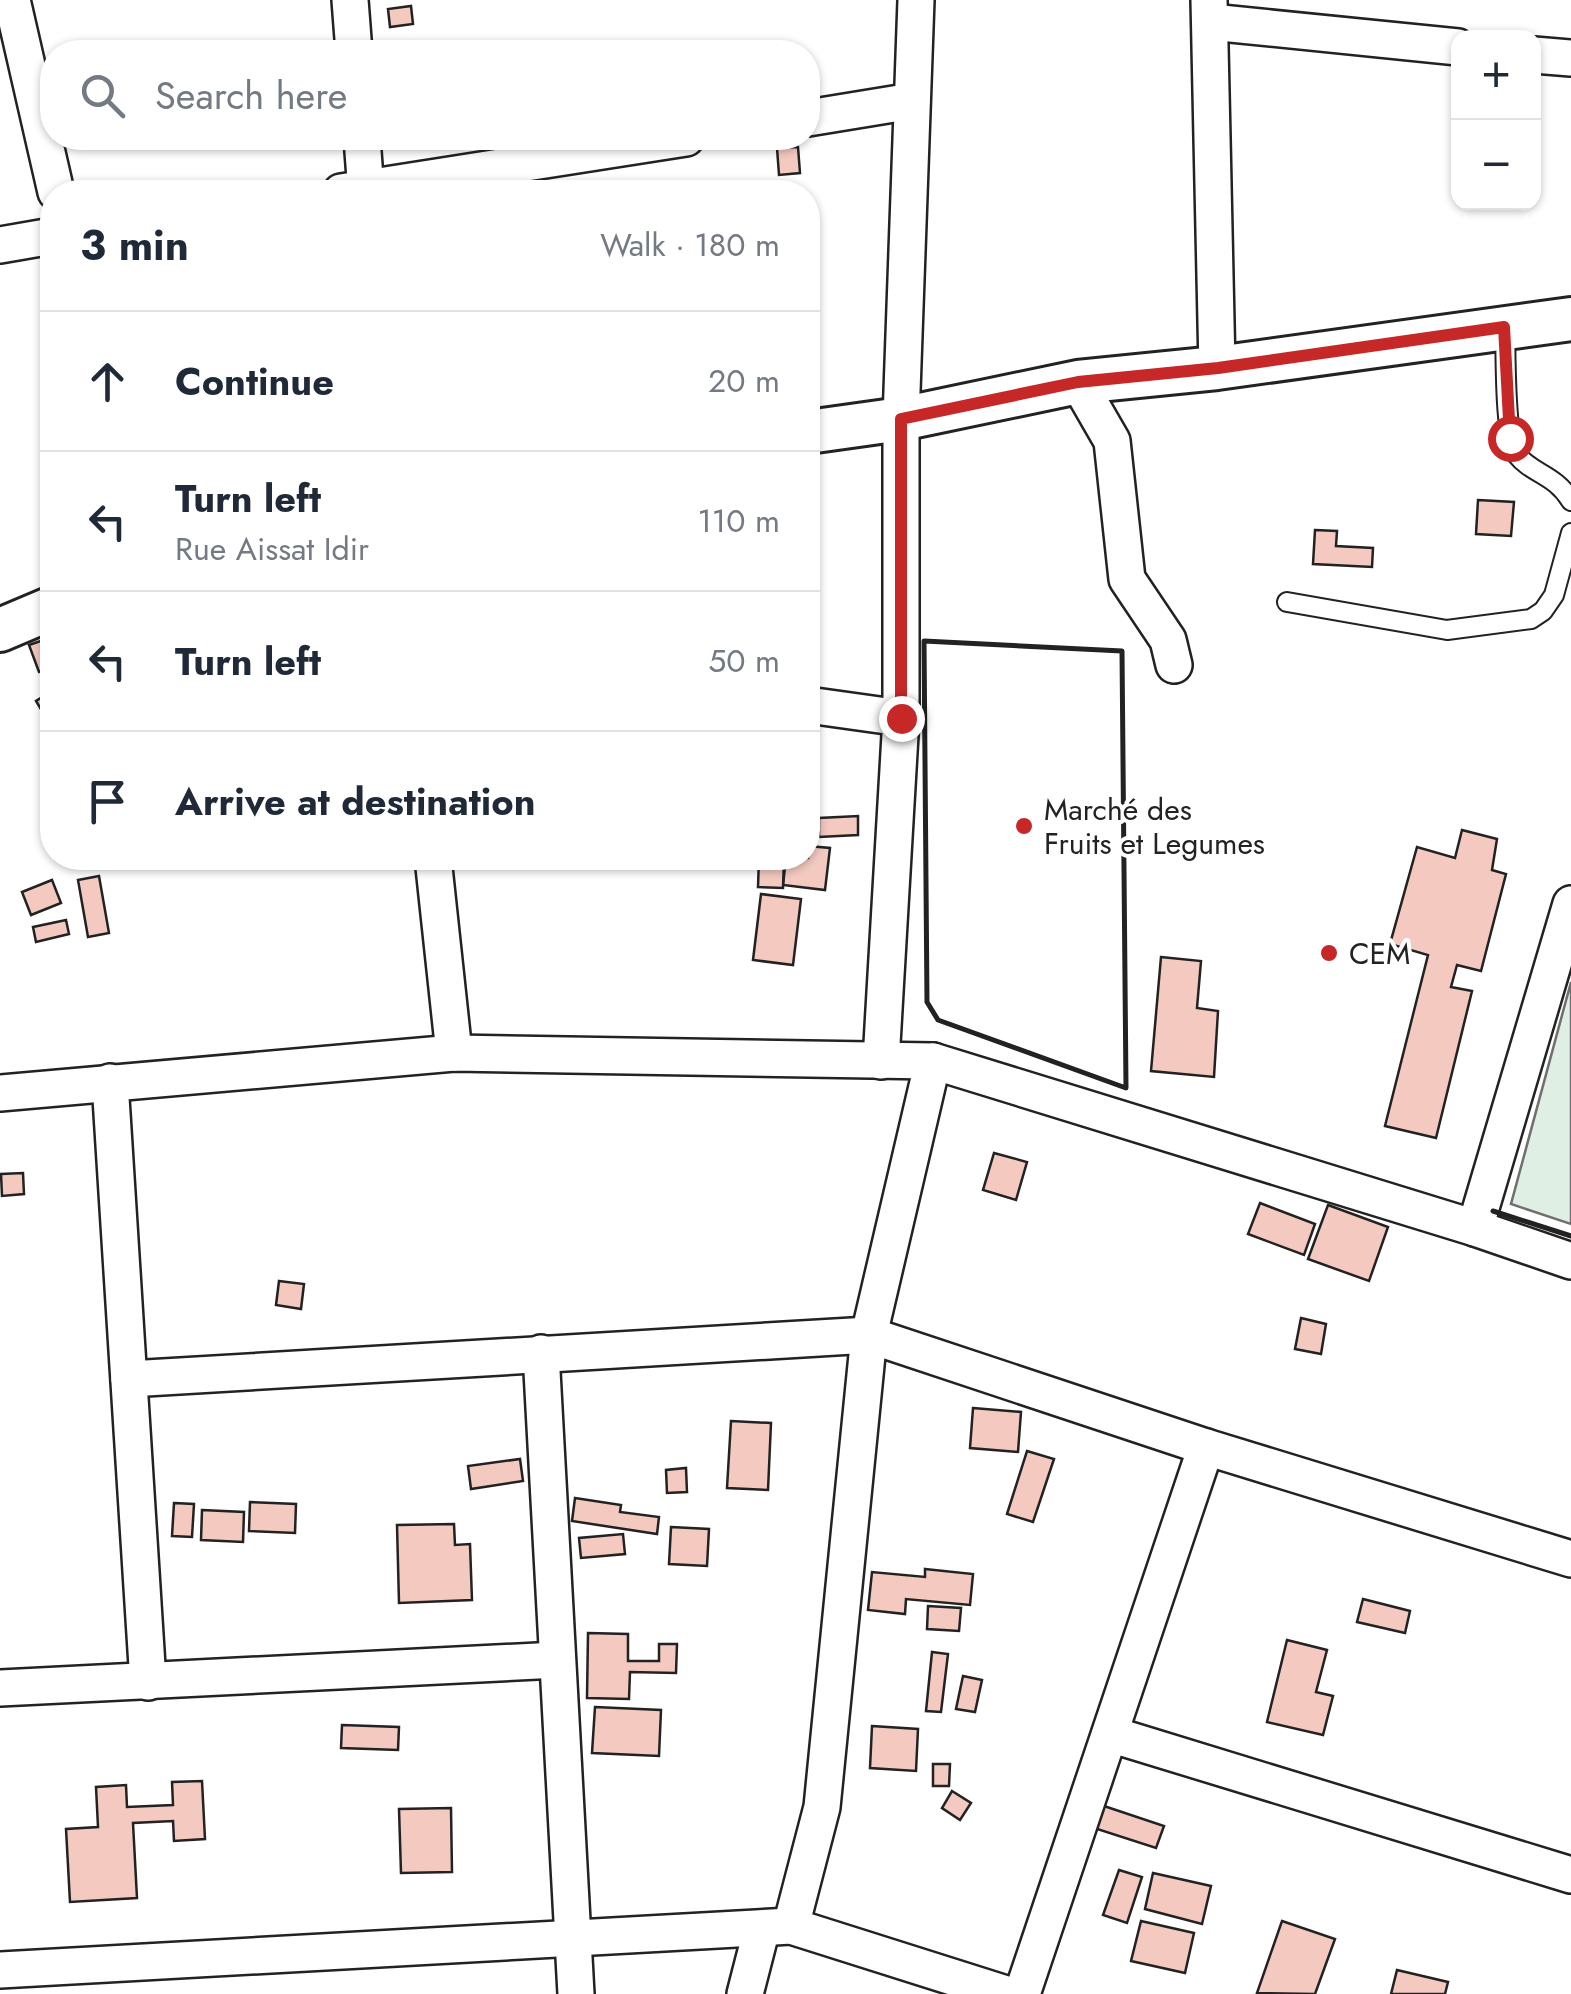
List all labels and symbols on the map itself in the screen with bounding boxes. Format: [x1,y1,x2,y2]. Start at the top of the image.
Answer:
route start [1488,416,1534,462]
route end [879,696,925,742]
place label: Marché des Fruits et Legumes [1044,788,1265,865]
marker: Marché des Fruits et Legumes [1013,815,1035,837]
place label: CEM [1349,932,1410,975]
marker: CEM [1318,942,1340,964]

